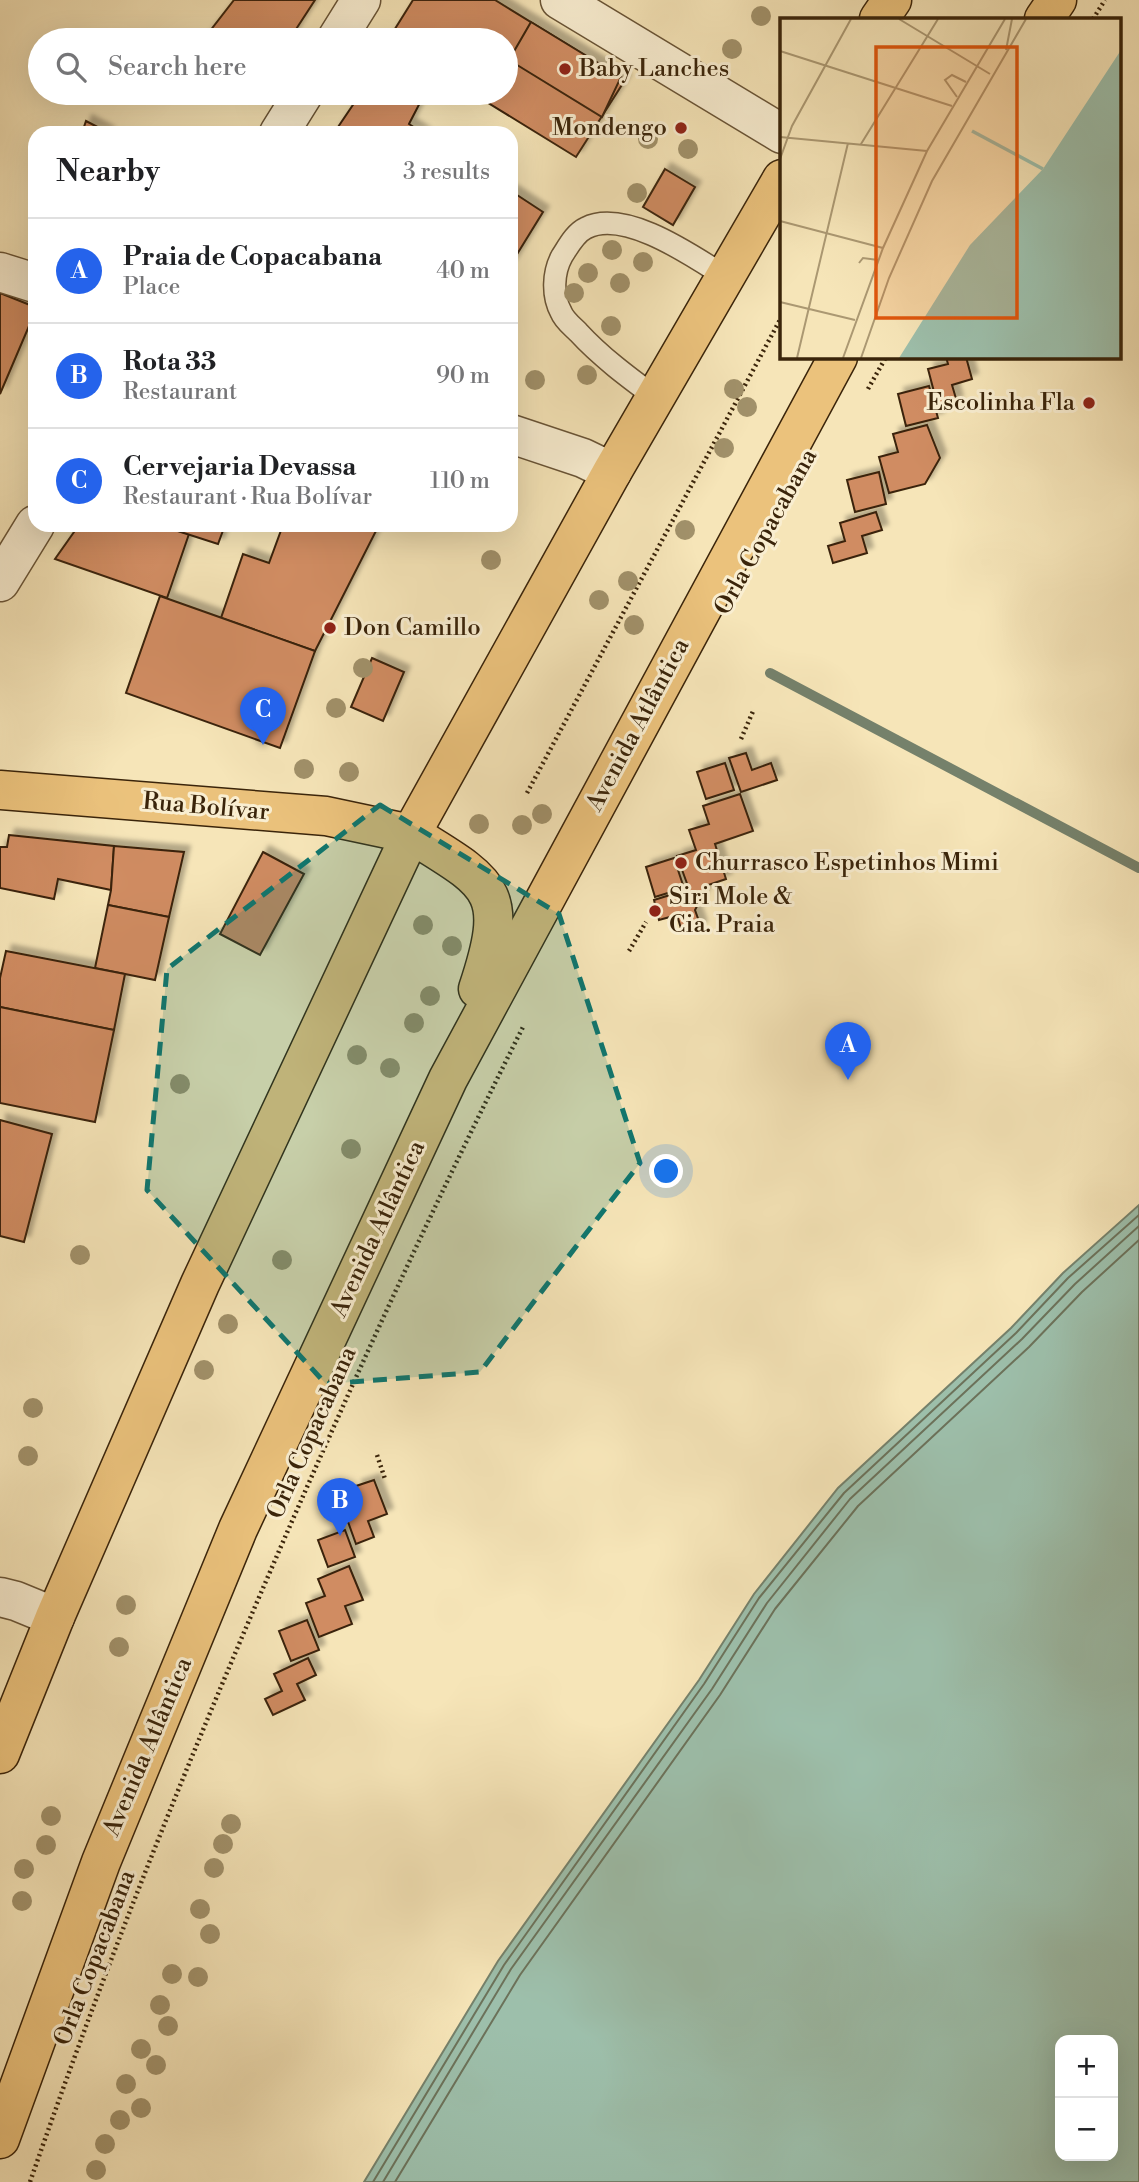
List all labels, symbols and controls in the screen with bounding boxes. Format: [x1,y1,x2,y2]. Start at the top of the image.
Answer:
inset map [780,18,1122,359]
search box [28,28,518,105]
icon: search [52,48,90,86]
text: Search here [108,51,247,83]
place label: Baby Lanches [578,54,729,84]
marker: Baby Lanches [557,61,573,77]
place label: Mondengo [552,113,667,143]
marker: Mondengo [673,120,689,136]
text: Nearby [56,153,160,191]
text: 3 results [403,158,490,186]
text: Praia de Copacabana [123,241,382,273]
text: A [71,257,87,285]
text: 40 m [436,257,490,285]
text: Place [123,273,180,301]
text: Rota 33 [123,346,217,378]
text: B [70,362,88,390]
text: 90 m [436,362,490,390]
text: Restaurant [123,378,237,406]
place label: Escolinha Fla [927,388,1076,418]
marker: Escolinha Fla [1081,395,1097,411]
street label: Orla Copacabana [708,443,824,620]
text: Cervejaria Devassa [123,451,356,483]
text: C [71,467,87,495]
text: 110 m [430,467,490,495]
text: Restaurant · Rua Bolívar [123,483,372,511]
place label: Don Camillo [344,613,481,643]
marker: Don Camillo [322,620,338,636]
street label: Avenida Atlântica [579,633,697,817]
pin: C [240,687,286,745]
street label: Rua Bolívar [141,787,271,827]
place label: Churrasco Espetinhos Mimi [695,848,999,878]
marker: Churrasco Espetinhos Mimi [673,855,689,871]
place label: Siri Mole & Cia. Praia [669,882,792,940]
marker: Siri Mole & Cia. Praia [647,903,663,919]
pin: A [825,1022,871,1080]
street label: Avenida Atlântica [324,1135,432,1323]
your location [649,1154,683,1188]
street label: Orla Copacabana [261,1341,364,1524]
pin: B [317,1478,363,1536]
street label: Avenida Atlântica [96,1652,200,1842]
street label: Orla Copacabana [48,1865,143,2050]
map controls [1055,2035,1118,2161]
button: + [1055,2035,1118,2098]
button: − [1055,2098,1118,2161]

